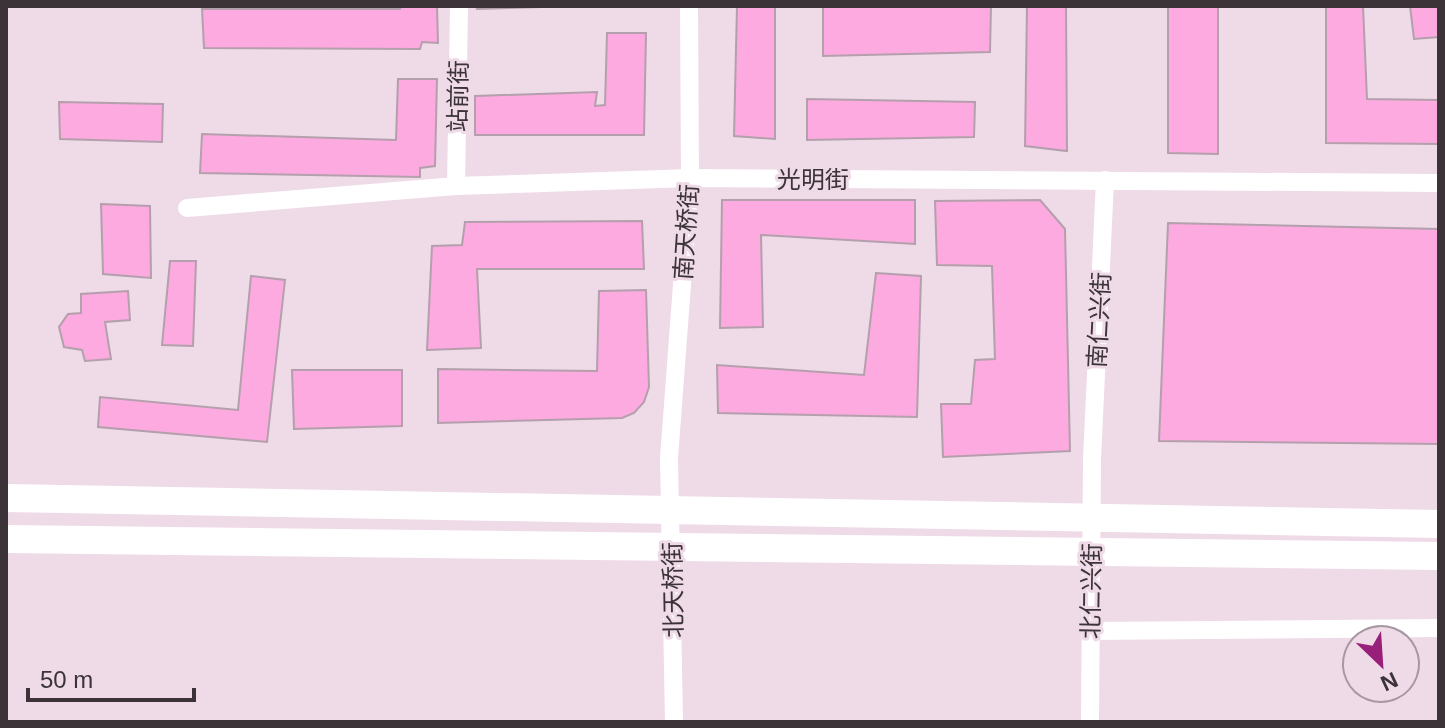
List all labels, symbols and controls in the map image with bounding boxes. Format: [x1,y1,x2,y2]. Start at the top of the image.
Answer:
street label: 站前街 [444,60,472,132]
street label: 光明街 [777,166,849,193]
street label: 南天桥街 [669,183,703,281]
street label: 南仁兴街 [1083,271,1115,369]
street label: 北天桥街 [659,542,687,638]
street label: 北仁兴街 [1077,543,1105,639]
north arrow [1341,624,1421,704]
scale bar [28,652,194,702]
text: 50 m [40,666,93,693]
text: N [1377,667,1402,696]

